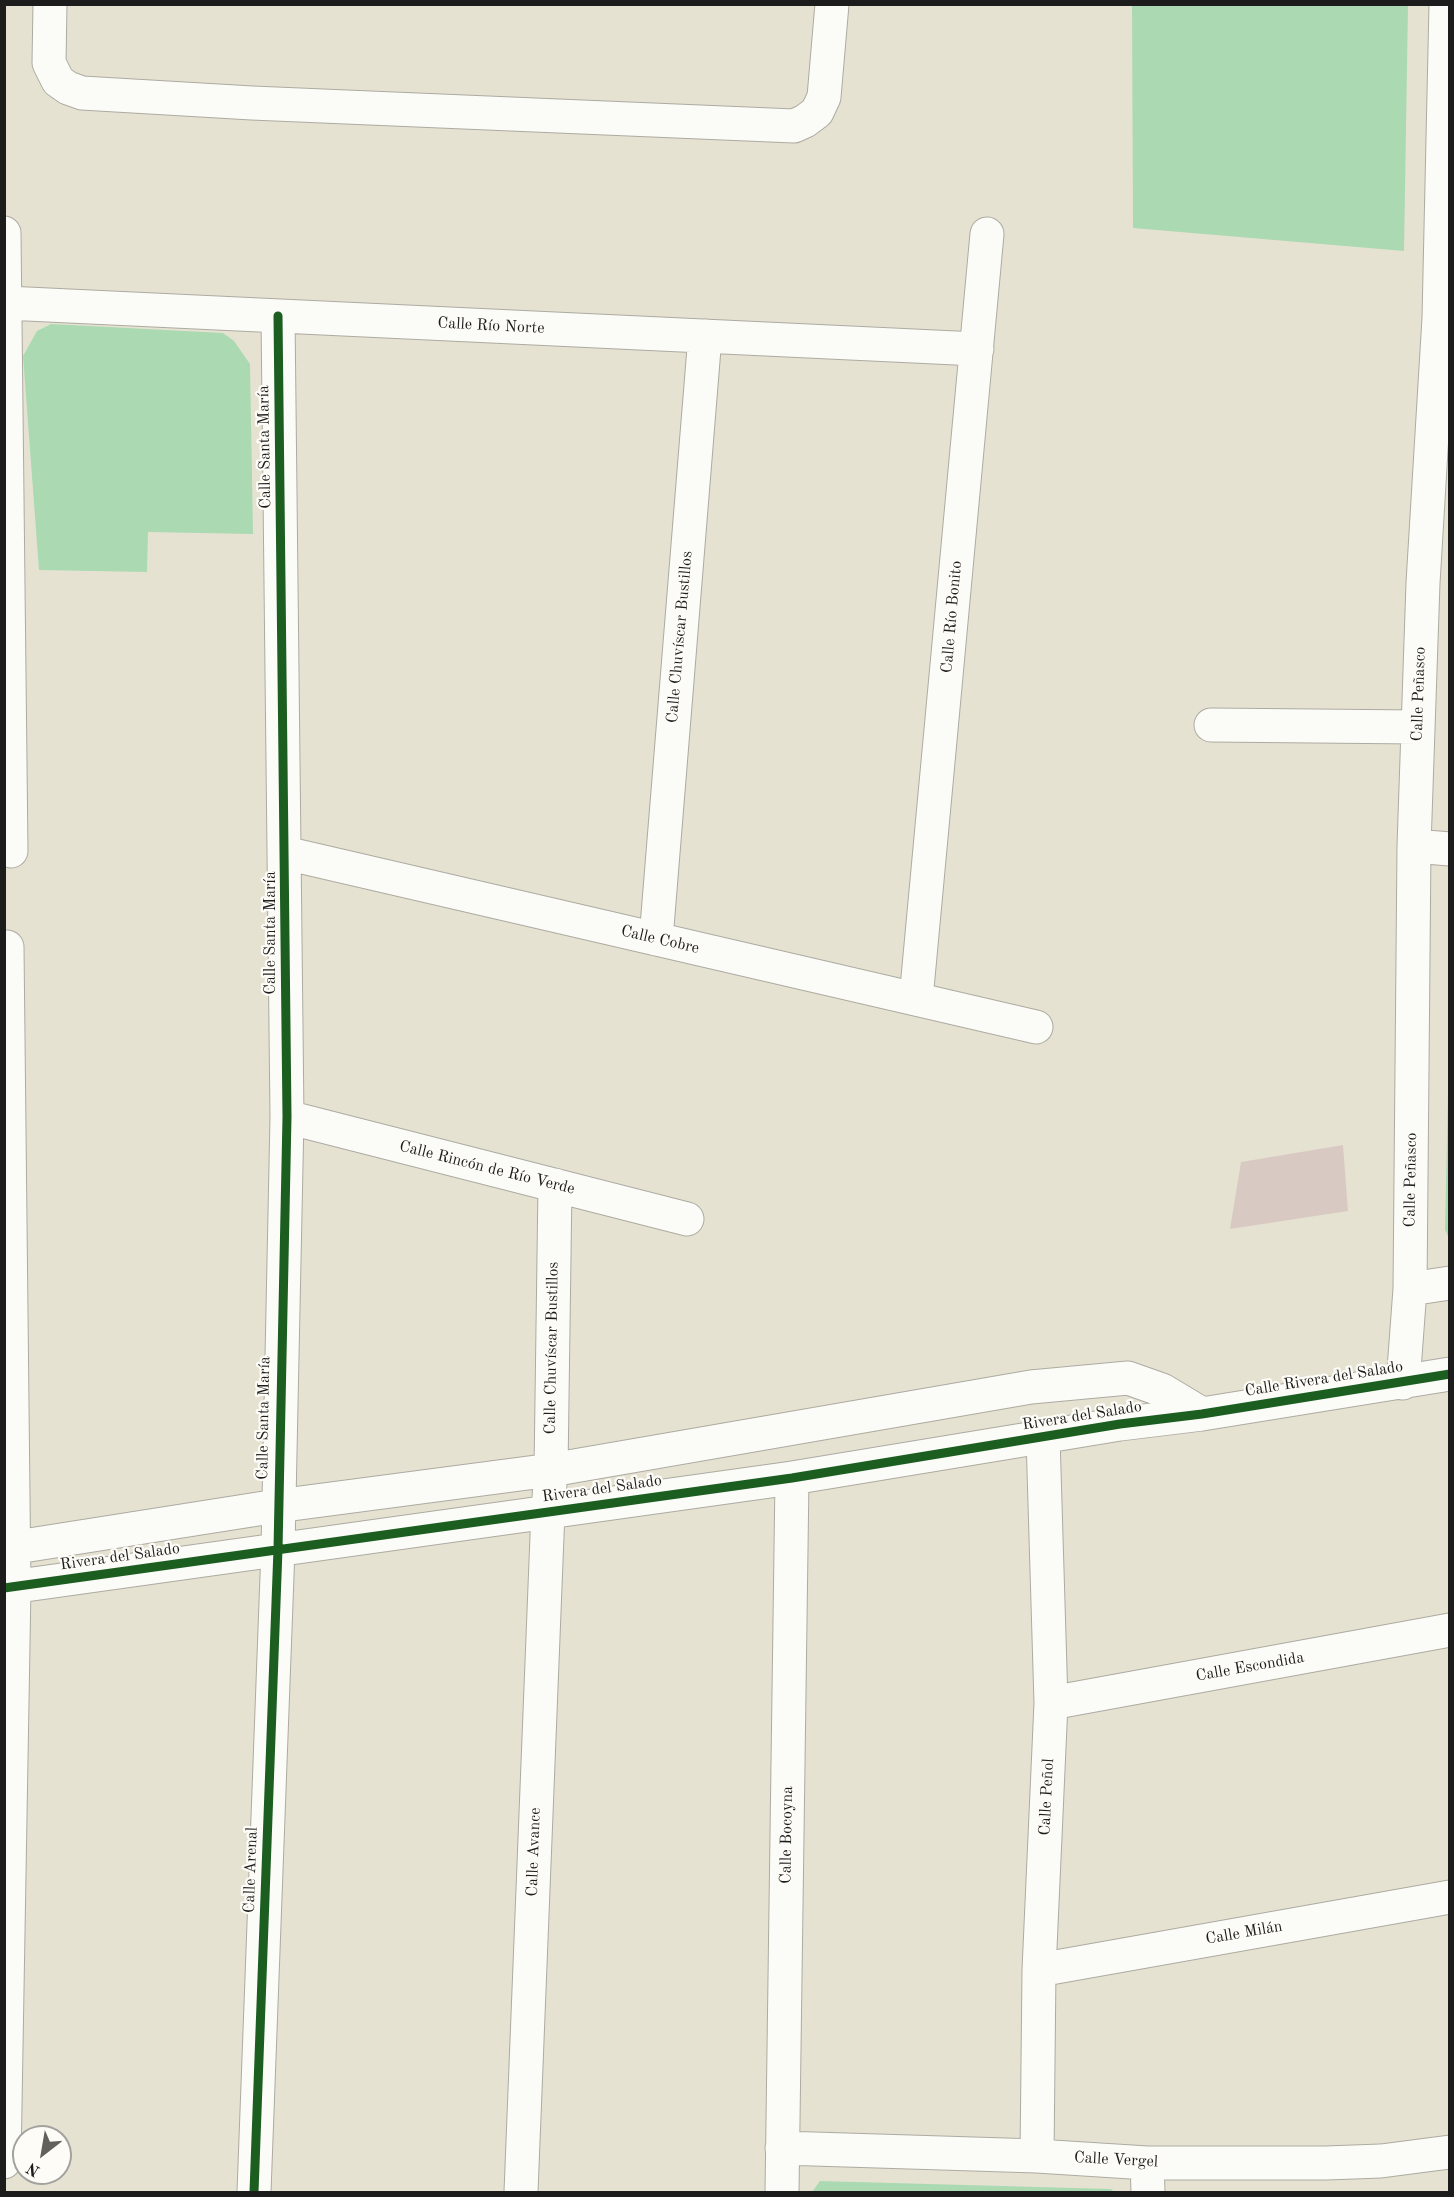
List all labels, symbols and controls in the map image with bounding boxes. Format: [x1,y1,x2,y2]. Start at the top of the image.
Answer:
street label: Calle Río Norte [437,314,545,338]
street label: Calle Santa María [254,385,276,509]
street label: Calle Chuvíscar Bustillos [663,550,697,724]
street label: Calle Río Bonito [938,560,966,674]
street label: Calle Peñasco [1408,646,1430,742]
street label: Calle Santa María [261,871,281,995]
street label: Calle Cobre [619,922,701,958]
street label: Calle Peñasco [1401,1132,1421,1228]
street label: Calle Rincón de Río Verde [397,1137,577,1199]
street label: Calle Chuvíscar Bustillos [541,1261,563,1435]
street label: Calle Santa María [253,1356,275,1480]
street label: Calle Rivera del Salado [1244,1357,1404,1401]
street label: Rivera del Salado [1021,1397,1143,1435]
street label: Rivera del Salado [541,1471,663,1507]
street label: Rivera del Salado [59,1539,181,1575]
street label: Calle Escondida [1194,1648,1306,1686]
street label: Calle Peñol [1035,1758,1059,1836]
street label: Calle Bocoyna [777,1786,797,1884]
street label: Calle Avance [523,1807,545,1897]
street label: Calle Arenal [240,1827,262,1913]
street label: Calle Milán [1204,1917,1284,1949]
north arrow [12,2125,72,2185]
street label: Calle Vergel [1073,2148,1159,2172]
text: N [24,2159,43,2179]

